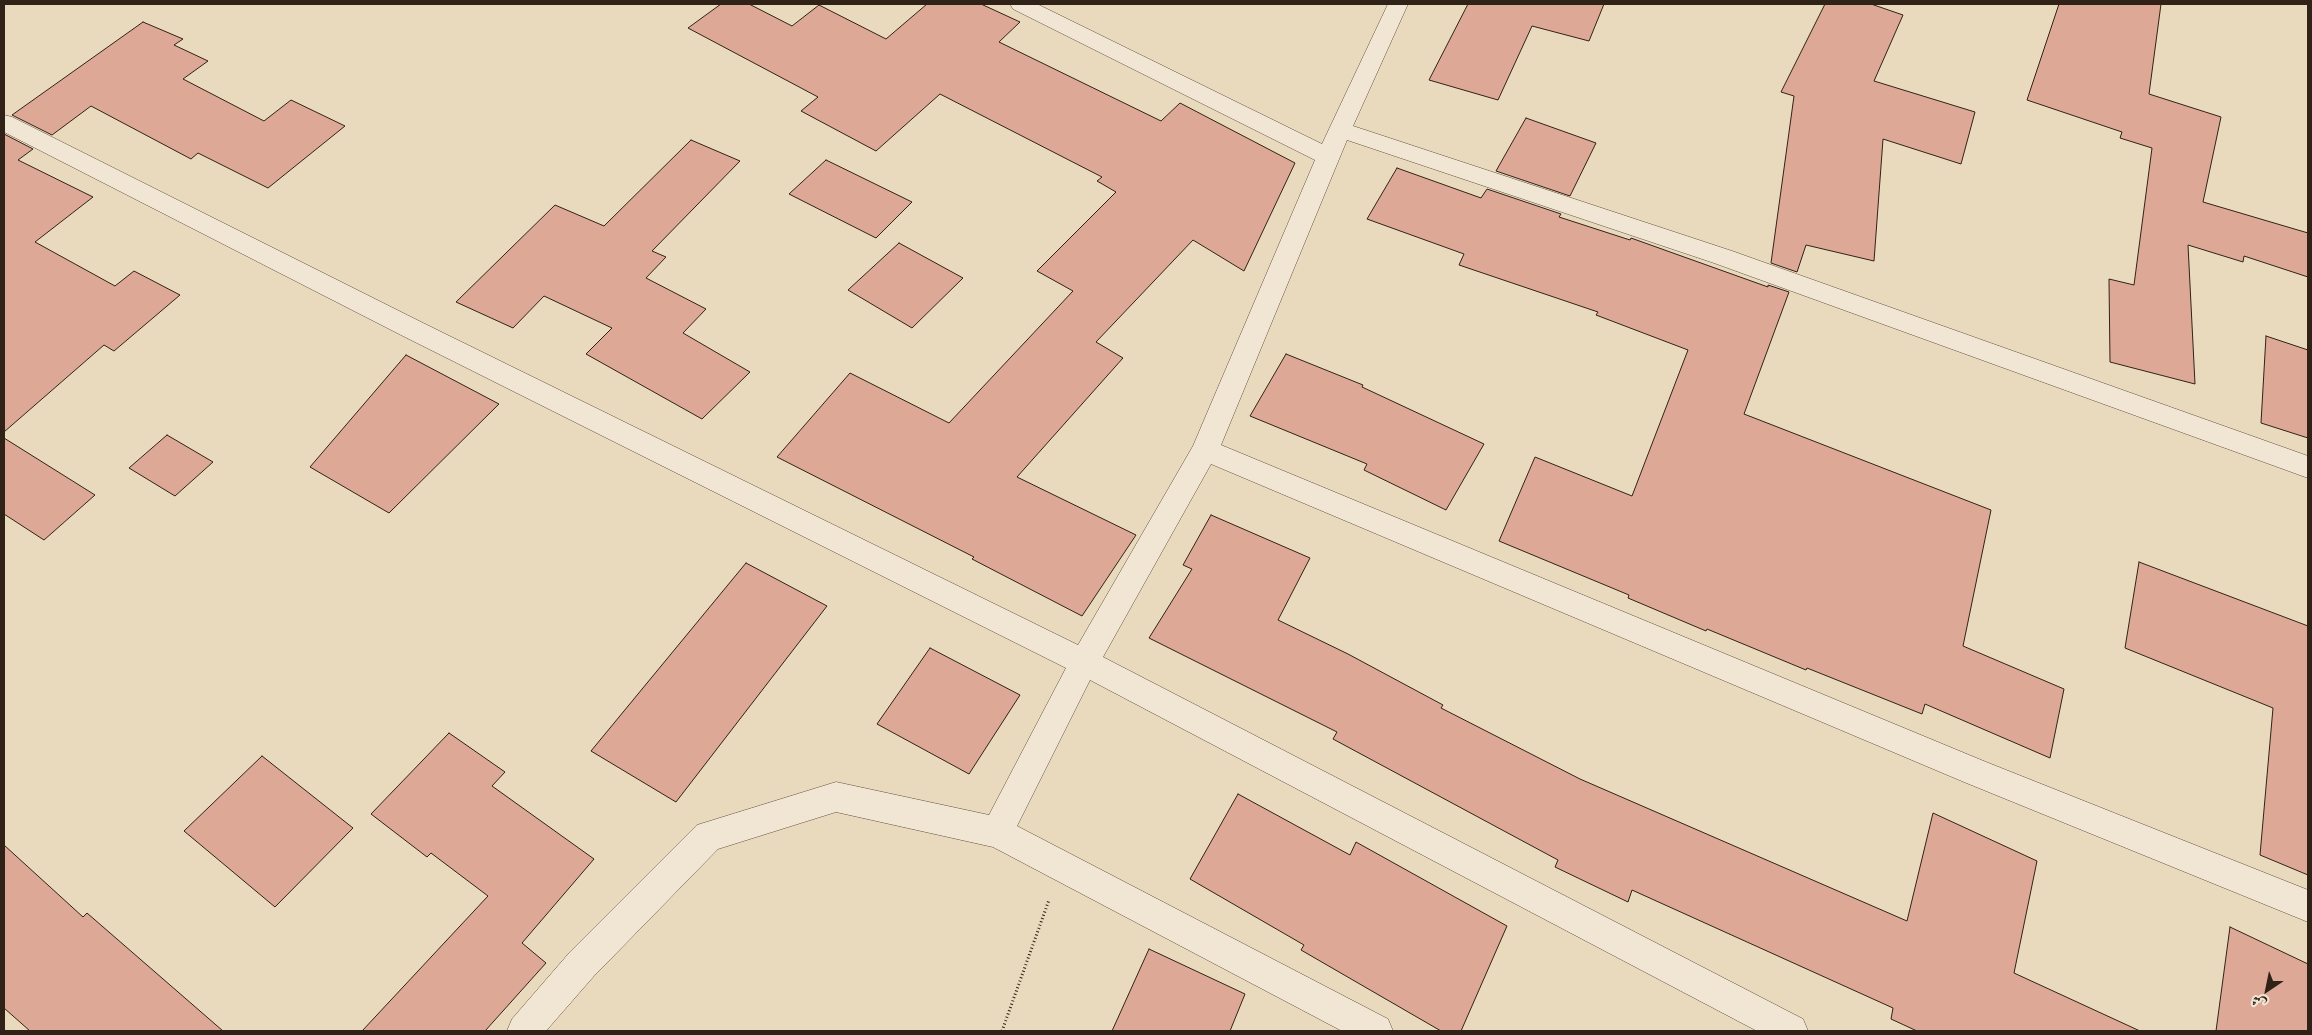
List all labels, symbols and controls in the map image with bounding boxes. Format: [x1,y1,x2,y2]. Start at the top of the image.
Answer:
north arrow [2242,965,2292,1015]
text: ش [2248,991,2269,1014]

